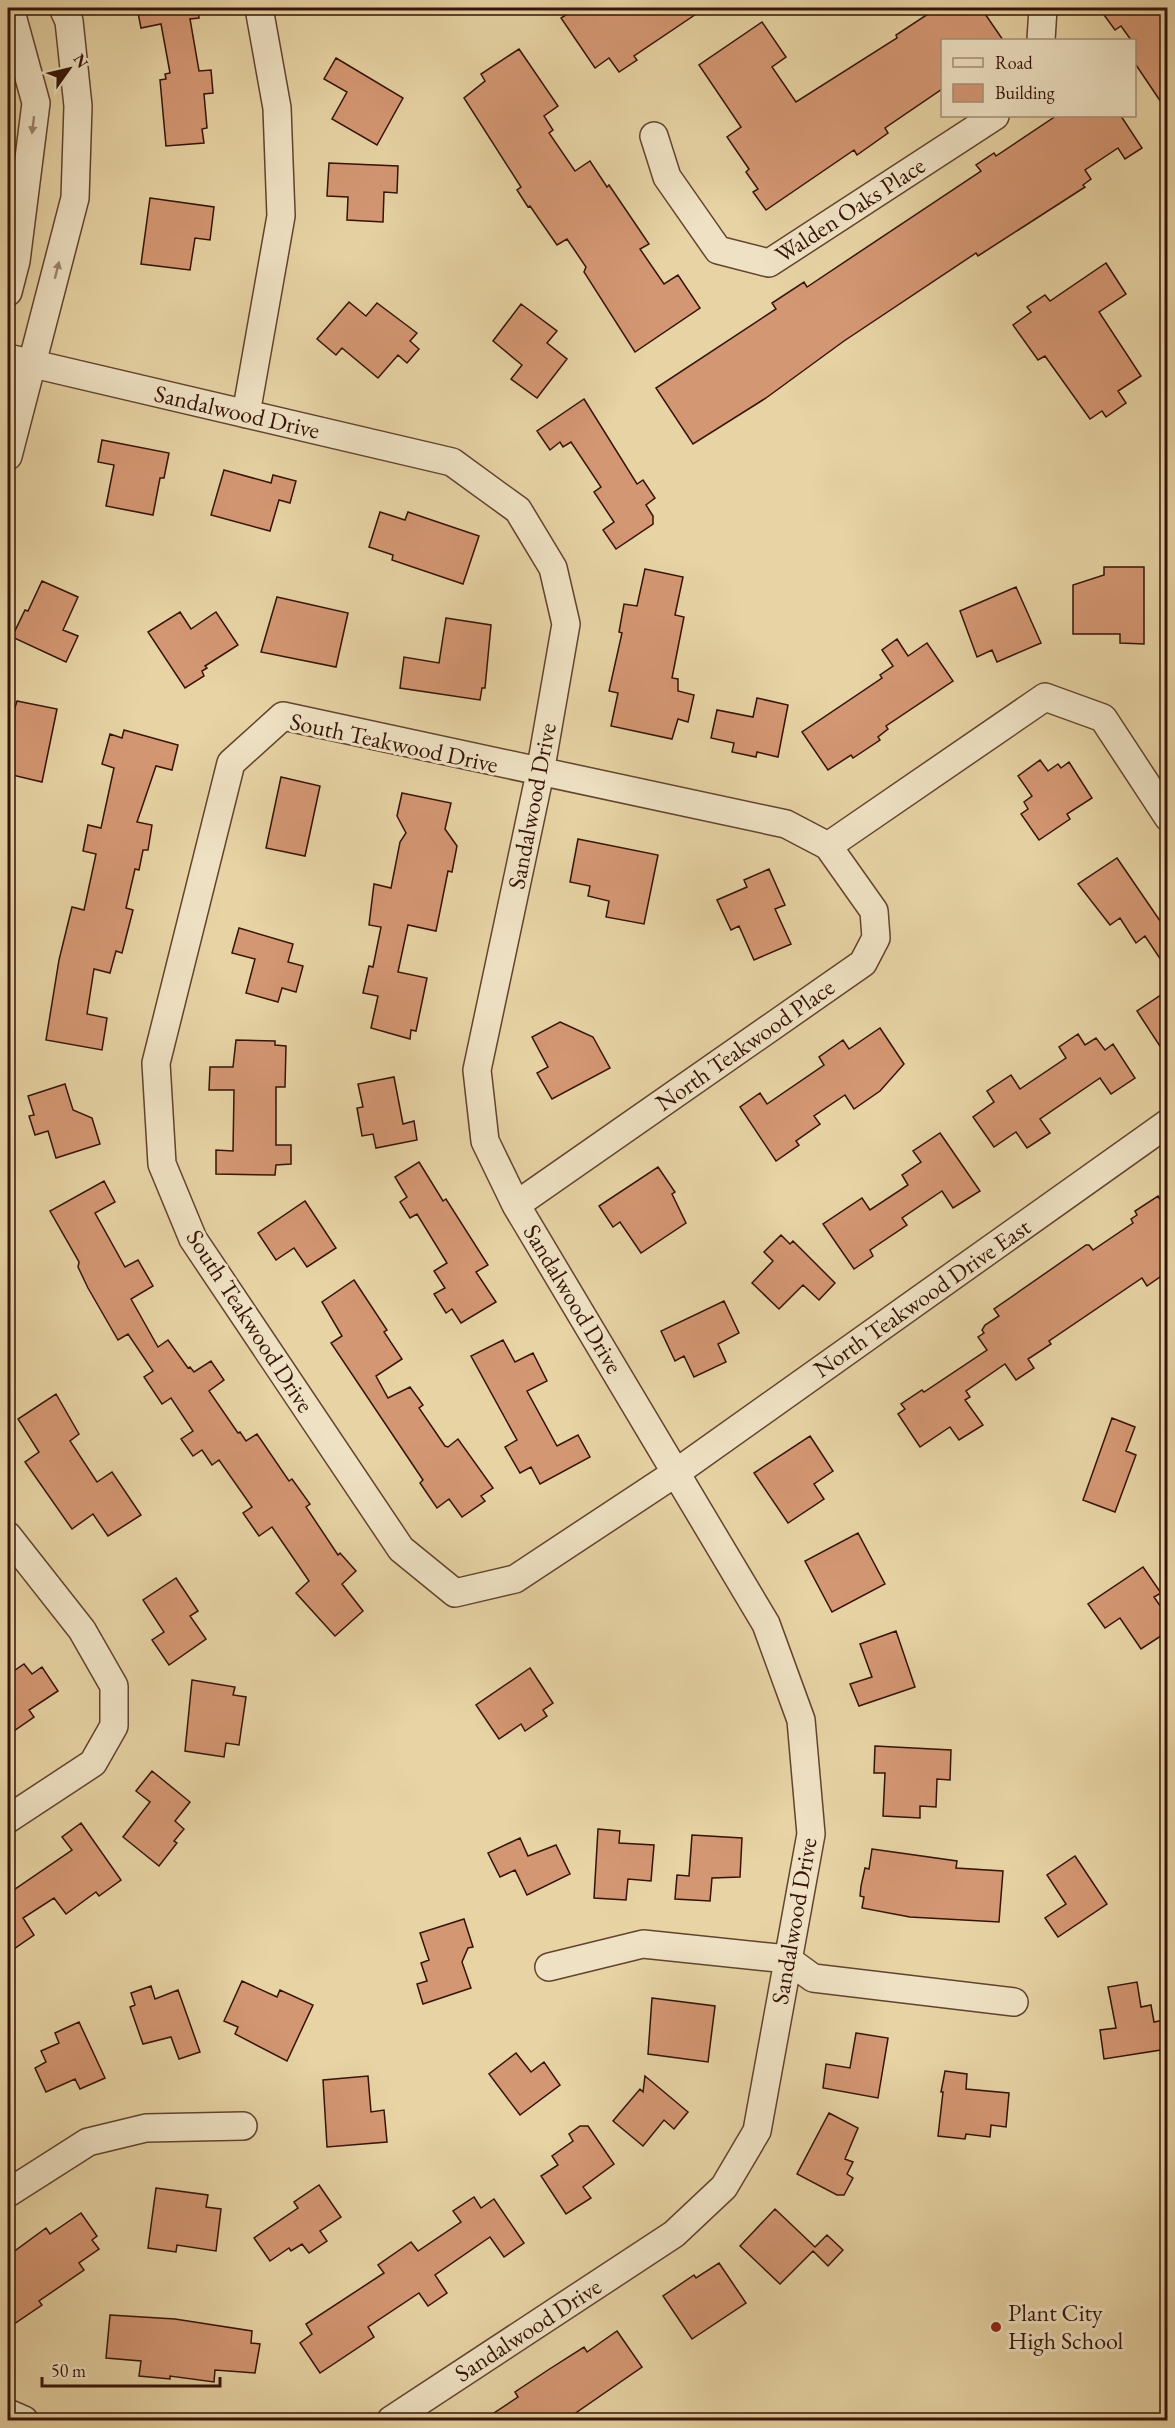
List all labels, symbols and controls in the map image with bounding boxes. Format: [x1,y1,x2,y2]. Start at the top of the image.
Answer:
north arrow [39,39,99,99]
legend [941,39,1136,117]
text: N [69,50,93,72]
text: Road [995,51,1034,74]
text: Building [995,81,1055,104]
one-way arrow [29,116,38,135]
street label: Walden Oaks Place [769,150,931,270]
one-way arrow [53,260,62,278]
street label: Sandalwood Drive [151,377,323,446]
street label: South Teakwood Drive [287,705,501,780]
street label: Sandalwood Drive [500,720,563,892]
street label: North Teakwood Place [649,971,840,1118]
street label: North Teakwood Drive East [807,1211,1037,1384]
street label: Sandalwood Drive [517,1218,630,1379]
street label: South Teakwood Drive [180,1223,321,1418]
street label: Sandalwood Drive [764,1835,823,2007]
street label: Sandalwood Drive [449,2271,607,2389]
place label: Plant City High School [1008,2297,1124,2356]
marker: Plant City High School [989,2320,1003,2334]
scale bar [42,2350,220,2388]
text: 50 m [51,2359,86,2382]

